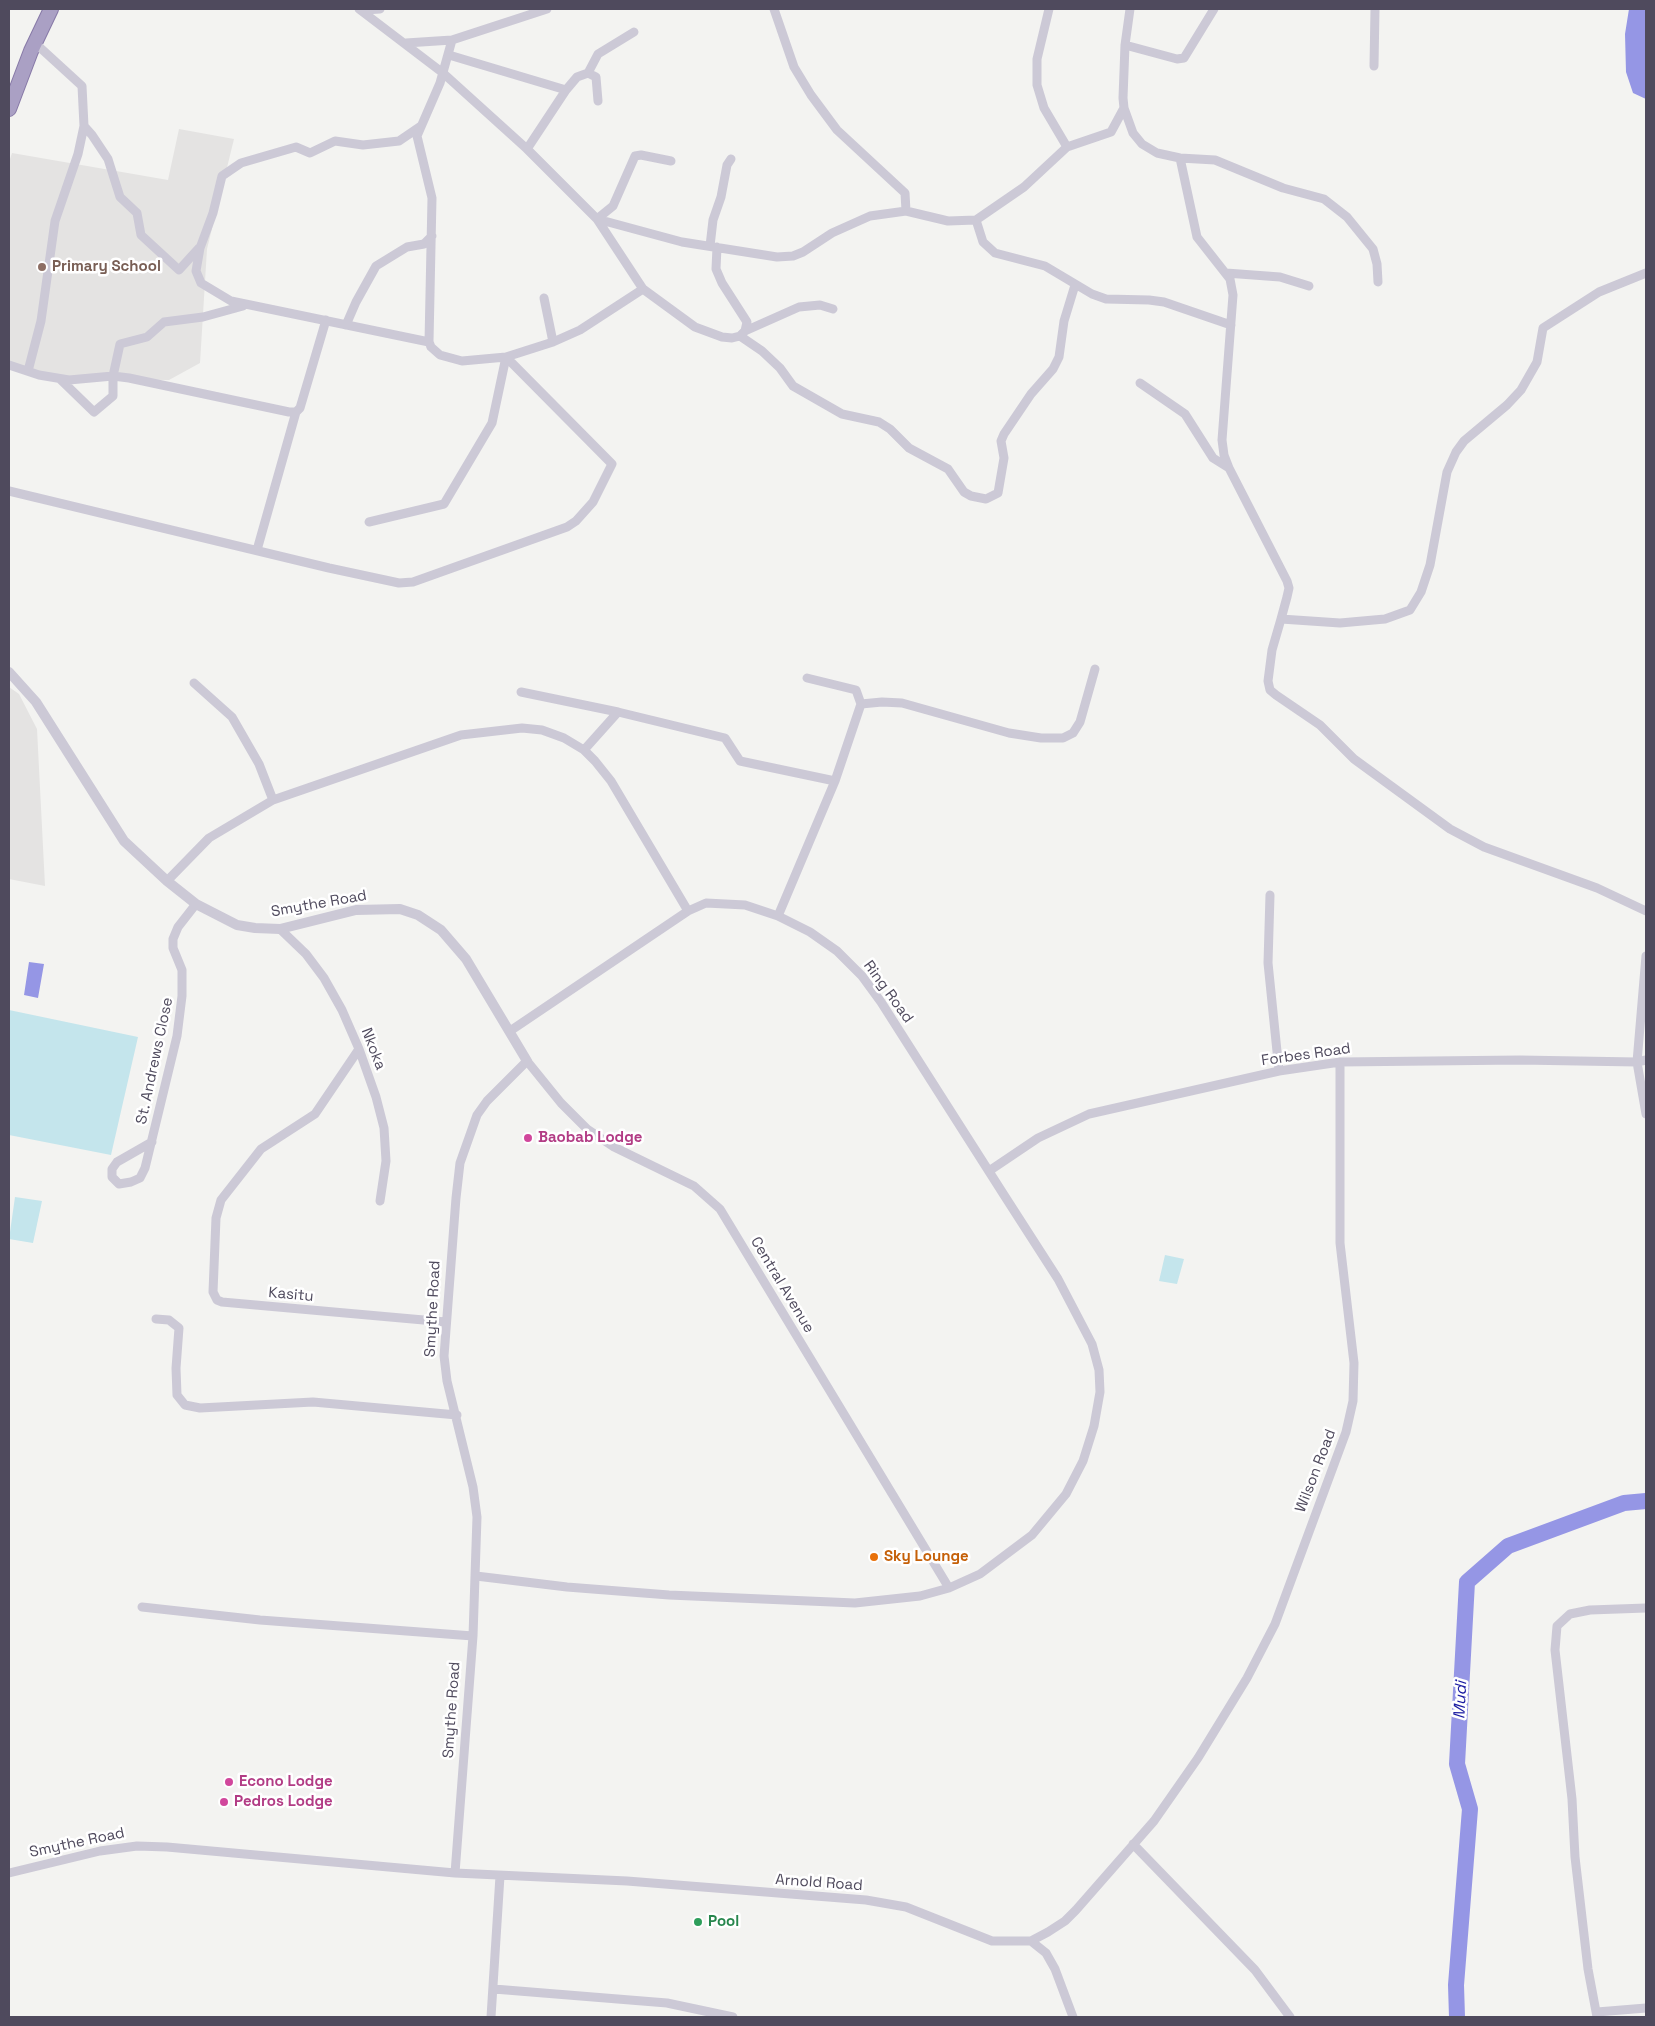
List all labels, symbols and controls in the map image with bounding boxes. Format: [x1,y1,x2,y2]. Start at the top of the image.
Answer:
place label: Primary School [52,258,161,276]
marker: Primary School [36,261,48,273]
street label: Smythe Road [270,887,368,921]
street label: Ring Road [859,957,917,1027]
street label: St. Andrews Close [133,996,177,1126]
street label: Nkoka [357,1026,389,1072]
street label: Forbes Road [1260,1040,1352,1070]
place label: Baobab Lodge [538,1129,642,1147]
marker: Baobab Lodge [522,1132,534,1144]
street label: Central Avenue [746,1234,818,1336]
street label: Smythe Road [421,1260,445,1358]
street label: Kasitu [268,1284,314,1306]
street label: Wilson Road [1292,1427,1340,1515]
place label: Sky Lounge [884,1548,969,1566]
marker: Sky Lounge [868,1551,880,1563]
street label: Smythe Road [440,1661,464,1759]
water label: Mudi [1450,1681,1472,1719]
place label: Econo Lodge [239,1773,333,1791]
marker: Econo Lodge [223,1776,235,1788]
place label: Pedros Lodge [234,1793,333,1811]
marker: Pedros Lodge [218,1796,230,1808]
street label: Smythe Road [28,1824,126,1862]
street label: Arnold Road [775,1871,863,1895]
place label: Pool [708,1913,739,1931]
marker: Pool [692,1916,704,1928]

